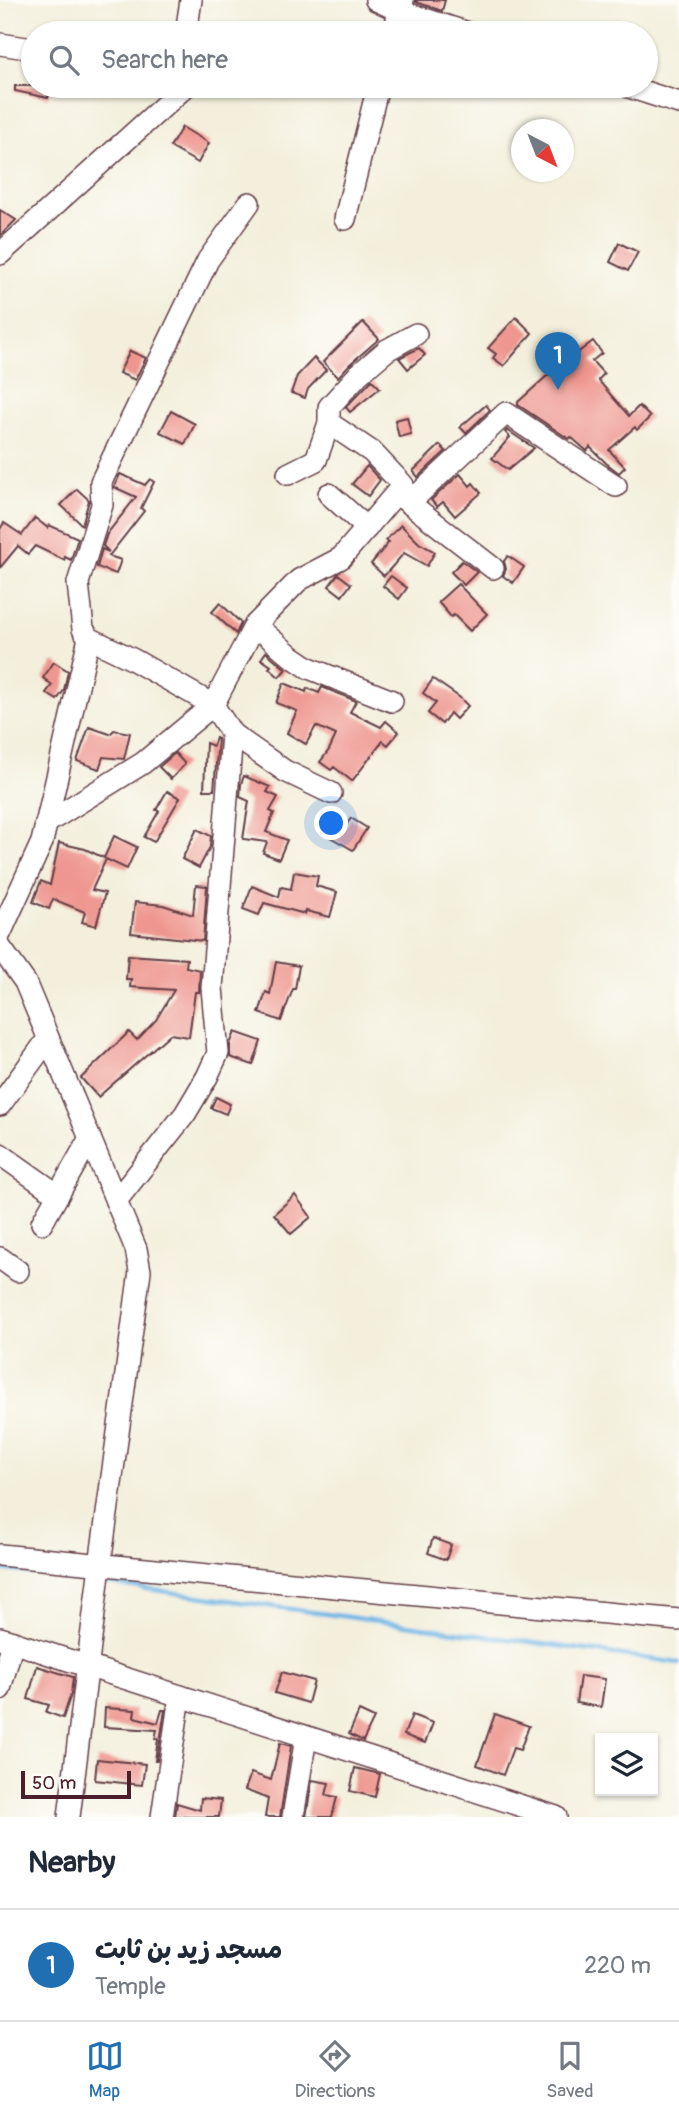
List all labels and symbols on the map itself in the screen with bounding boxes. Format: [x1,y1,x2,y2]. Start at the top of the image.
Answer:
north arrow [511,119,574,182]
pin: 1 [535,332,581,390]
your location [314,806,348,840]
scale bar [21,1768,131,1800]

